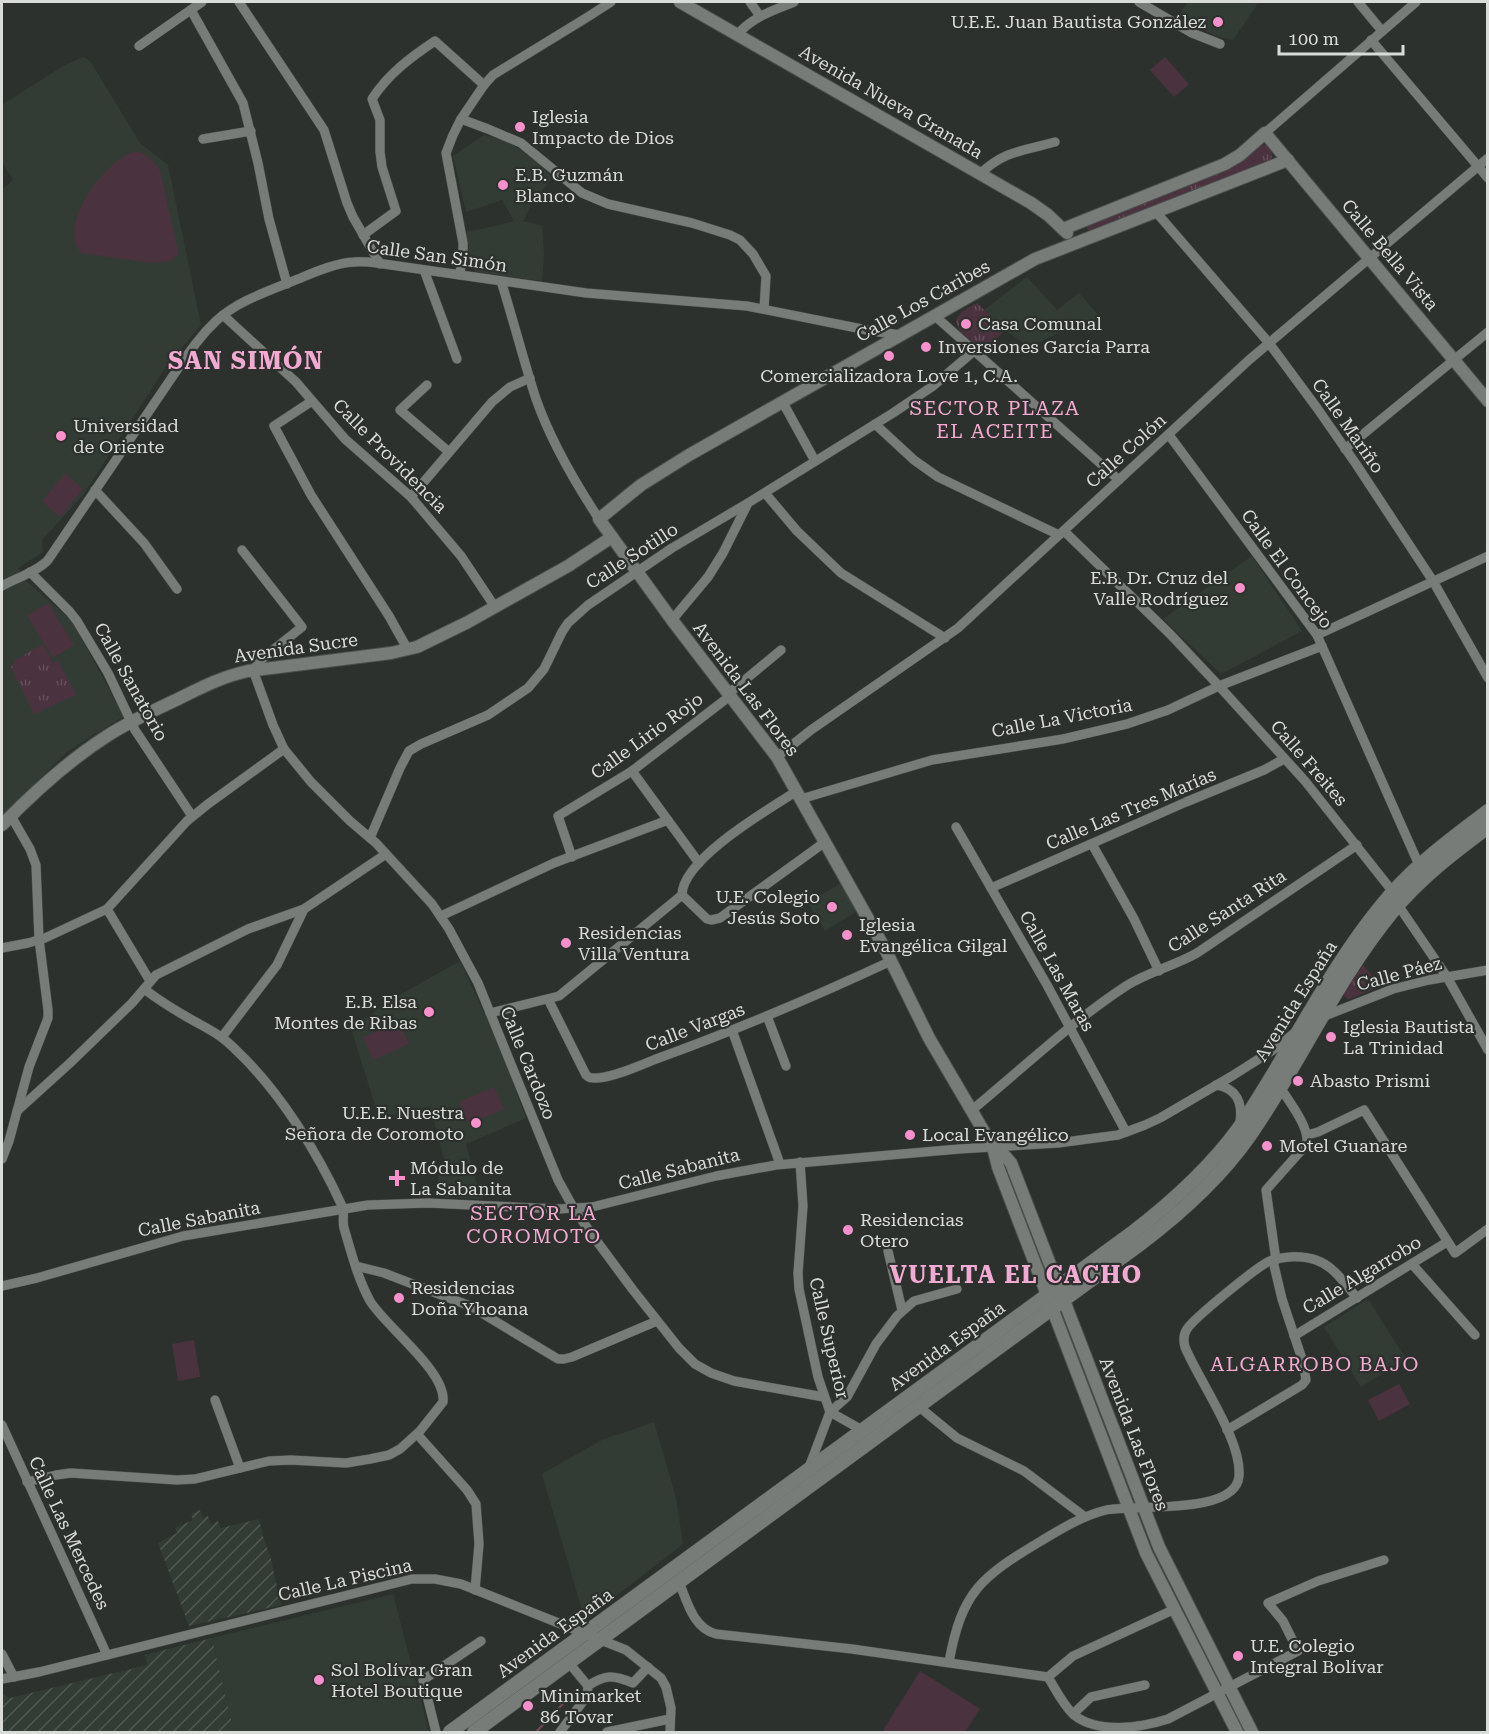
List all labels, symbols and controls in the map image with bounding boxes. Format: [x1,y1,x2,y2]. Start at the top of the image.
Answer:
place label: U.E.E. Juan Bautista González [950,11,1207,32]
marker: U.E.E. Juan Bautista González [1211,15,1225,29]
scale bar [1279,18,1404,56]
text: 100 m [1288,28,1339,49]
street label: Avenida Nueva Granada [796,40,987,163]
place label: Iglesia Impacto de Dios [532,106,674,148]
marker: Iglesia Impacto de Dios [513,120,527,134]
place label: E.B. Guzmán Blanco [515,164,624,206]
marker: E.B. Guzmán Blanco [496,178,510,192]
street label: Calle Bella Vista [1338,195,1443,315]
street label: Calle San Simón [366,235,509,276]
street label: Calle Los Caribes [852,255,993,346]
place label: Casa Comunal [978,313,1102,334]
marker: Casa Comunal [959,317,973,331]
place label: Inversiones García Parra [938,336,1150,357]
marker: Inversiones García Parra [919,340,933,354]
district label: SAN SIMÓN [168,345,324,375]
marker: Comercializadora Love 1, C.A. [882,349,896,363]
place label: Comercializadora Love 1, C.A. [760,365,1018,386]
street label: Calle Mariño [1308,374,1389,477]
street label: Calle Providencia [329,394,452,517]
district label: SECTOR PLAZA EL ACEITE [909,396,1081,443]
street label: Calle Colón [1081,409,1170,492]
place label: Universidad de Oriente [73,415,179,457]
marker: Universidad de Oriente [54,429,68,443]
street label: Calle El Concejo [1237,505,1338,632]
street label: Calle Sotillo [582,518,682,593]
place label: E.B. Dr. Cruz del Valle Rodríguez [1090,567,1229,609]
marker: E.B. Dr. Cruz del Valle Rodríguez [1233,581,1247,595]
street label: Avenida Las Flores [689,618,804,760]
street label: Calle Sanatorio [90,619,173,745]
street label: Avenida Sucre [233,628,359,667]
street label: Calle Lirio Rojo [587,688,707,783]
street label: Calle La Victoria [990,694,1134,741]
street label: Calle Freites [1266,716,1352,810]
street label: Calle Las Tres Marías [1043,763,1219,854]
street label: Calle Santa Rita [1164,864,1290,957]
place label: U.E. Colegio Jesús Soto [715,886,820,928]
marker: U.E. Colegio Jesús Soto [825,900,839,914]
street label: Calle Las Maras [1016,907,1099,1035]
place label: Iglesia Evangélica Gilgal [859,914,1008,956]
place label: Residencias Villa Ventura [578,922,690,964]
marker: Iglesia Evangélica Gilgal [840,928,854,942]
marker: Residencias Villa Ventura [559,936,573,950]
street label: Avenida España [1250,936,1341,1065]
street label: Calle Páez [1354,952,1444,995]
place label: E.B. Elsa Montes de Ribas [274,991,417,1033]
street label: Calle Vargas [642,998,747,1055]
street label: Calle Cardozo [496,1003,561,1122]
marker: E.B. Elsa Montes de Ribas [422,1005,436,1019]
place label: Iglesia Bautista La Trinidad [1343,1016,1475,1058]
marker: Iglesia Bautista La Trinidad [1324,1030,1338,1044]
place label: Abasto Prismi [1310,1070,1431,1091]
marker: Abasto Prismi [1291,1074,1305,1088]
place label: U.E.E. Nuestra Señora de Coromoto [285,1102,464,1144]
marker: U.E.E. Nuestra Señora de Coromoto [469,1116,483,1130]
place label: Local Evangélico [922,1124,1069,1145]
marker: Local Evangélico [903,1128,917,1142]
place label: Motel Guanare [1279,1135,1407,1156]
marker: Motel Guanare [1260,1139,1274,1153]
street label: Calle Sabanita [616,1143,742,1194]
place label: Módulo de La Sabanita [410,1157,512,1199]
marker: Módulo de La Sabanita [388,1169,406,1187]
street label: Calle Sabanita [136,1196,262,1241]
district label: SECTOR LA COROMOTO [466,1201,602,1248]
place label: Residencias Otero [860,1209,964,1251]
marker: Residencias Otero [841,1223,855,1237]
street label: Calle Algarrobo [1299,1231,1425,1318]
district label: VUELTA EL CACHO [889,1261,1143,1289]
street label: Calle Superior [805,1275,854,1401]
place label: Residencias Doña Yhoana [411,1277,528,1319]
marker: Residencias Doña Yhoana [392,1291,406,1305]
street label: Avenida España [885,1296,1009,1395]
district label: ALGARROBO BAJO [1210,1352,1420,1376]
street label: Avenida Las Flores [1096,1354,1173,1513]
street label: Calle Las Mercedes [25,1453,114,1613]
street label: Calle La Piscina [276,1554,414,1605]
street label: Avenida España [493,1583,617,1682]
place label: U.E. Colegio Integral Bolívar [1250,1635,1384,1677]
marker: U.E. Colegio Integral Bolívar [1231,1649,1245,1663]
place label: Sol Bolívar Gran Hotel Boutique [331,1659,473,1701]
marker: Sol Bolívar Gran Hotel Boutique [312,1673,326,1687]
place label: Minimarket 86 Tovar [540,1685,642,1727]
marker: Minimarket 86 Tovar [521,1699,535,1713]

